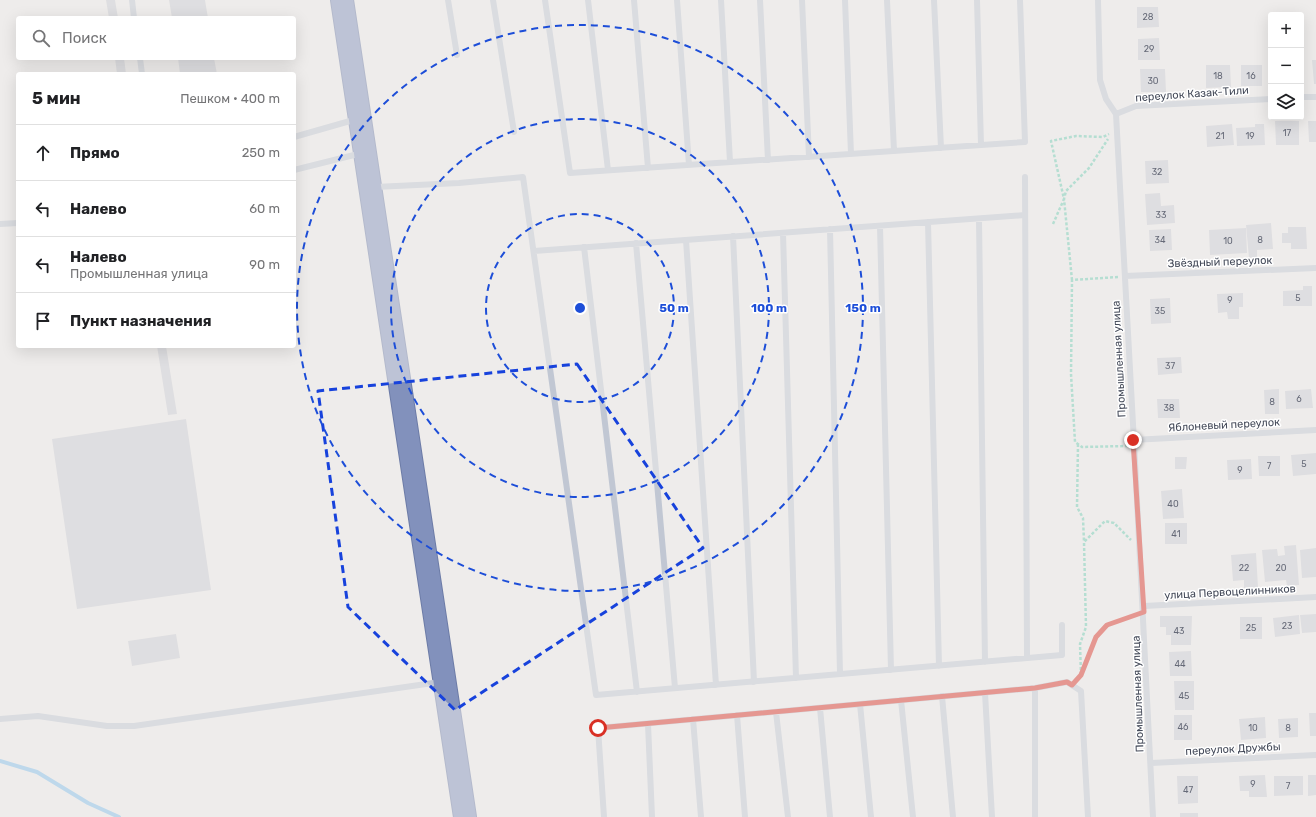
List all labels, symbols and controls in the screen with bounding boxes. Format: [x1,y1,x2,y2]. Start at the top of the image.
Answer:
house number: 28 [1142,12,1154,22]
map controls [1268,12,1304,120]
button: + [1268,12,1304,48]
search box [16,16,296,60]
icon: search [30,27,52,49]
text: Поиск [62,29,107,47]
house number: 29 [1144,44,1154,54]
button: − [1268,48,1304,84]
house number: 18 [1213,71,1223,81]
house number: 16 [1246,71,1256,81]
house number: 30 [1147,76,1159,86]
street label: переулок Казак-Тили [1135,84,1249,104]
button: layers [1268,84,1304,120]
text: 5 мин [32,88,81,108]
text: Пешком · 400 m [180,91,280,106]
house number: 17 [1283,128,1292,138]
house number: 21 [1215,131,1225,141]
house number: 19 [1245,131,1255,141]
icon: ahead [32,142,54,164]
text: Прямо [70,144,120,162]
text: 250 m [242,145,280,160]
house number: 32 [1152,167,1162,177]
icon: left [32,198,54,220]
text: Налево [70,200,127,218]
text: 60 m [249,201,280,216]
house number: 33 [1156,210,1166,220]
house number: 34 [1155,235,1166,245]
house number: 8 [1257,235,1263,245]
house number: 10 [1223,236,1233,246]
text: Налево [70,248,127,266]
icon: left [32,254,54,276]
street label: Звёздный переулок [1167,254,1273,270]
text: 90 m [249,257,280,272]
text: Промышленная улица [70,266,208,281]
house number: 5 [1295,293,1301,303]
house number: 9 [1227,295,1233,305]
street label: Промышленная улица [1109,300,1129,418]
centre of rings [573,301,587,315]
text: 50 m [659,301,689,315]
text: 100 m [751,301,787,315]
text: 150 m [845,301,881,315]
house number: 35 [1155,306,1165,316]
icon: arrive [32,310,54,332]
text: Пункт назначения [70,312,212,330]
house number: 37 [1165,361,1175,371]
house number: 6 [1296,394,1302,404]
house number: 8 [1269,397,1275,407]
house number: 38 [1163,403,1175,413]
street label: Яблоневый переулок [1168,416,1280,434]
route end [1124,431,1142,449]
house number: 5 [1301,459,1307,469]
house number: 7 [1267,461,1272,471]
house number: 9 [1237,465,1243,475]
house number: 40 [1167,499,1179,509]
house number: 41 [1171,529,1181,539]
house number: 22 [1239,563,1249,573]
house number: 20 [1276,563,1287,573]
street label: улица Первоцелинников [1164,582,1296,602]
house number: 23 [1282,621,1292,631]
house number: 25 [1246,623,1256,633]
house number: 43 [1174,626,1185,636]
street label: Промышленная улица [1129,635,1147,753]
house number: 44 [1174,659,1186,669]
house number: 45 [1179,691,1189,701]
route start [589,719,607,737]
house number: 46 [1177,722,1189,732]
house number: 10 [1248,723,1258,733]
house number: 8 [1285,723,1291,733]
street label: переулок Дружбы [1185,740,1281,758]
house number: 9 [1250,779,1256,789]
house number: 7 [1286,781,1291,791]
house number: 47 [1183,785,1193,795]

